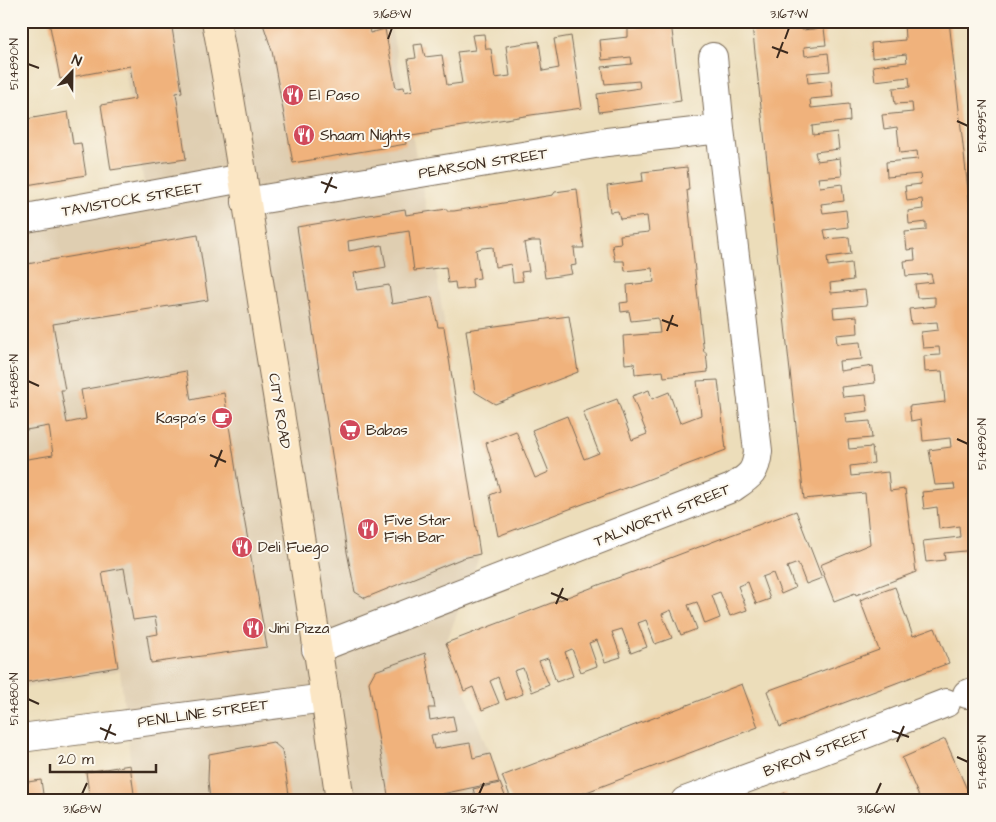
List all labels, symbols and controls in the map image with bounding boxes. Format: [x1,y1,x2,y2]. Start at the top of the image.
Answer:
text: 3.168°W [373,6,412,23]
text: 3.167°W [770,6,809,23]
text: 51.4890°N [6,37,23,90]
north arrow [48,48,98,98]
text: N [69,50,85,72]
restaurant icon: El Paso [281,83,305,107]
place label: El Paso [309,85,360,106]
text: 51.4895°N [974,99,991,153]
restaurant icon: Shaam Nights [292,123,316,147]
place label: Shaam Nights [320,125,411,147]
street label: PEARSON STREET [417,143,550,184]
street label: TAVISTOCK STREET [60,177,205,222]
text: 51.4885°N [6,353,23,408]
street label: CITY ROAD [263,372,296,451]
cafe icon: Kaspa's [210,406,234,430]
place label: Kaspa's [156,408,206,429]
text: 51.4890°N [974,417,991,470]
supermarket icon: Babas [338,418,362,442]
place label: Babas [366,420,408,441]
street label: TALWORTH STREET [591,478,734,552]
place label: Five Star Fish Bar [384,510,450,548]
restaurant icon: Five Star Fish Bar [356,517,380,541]
restaurant icon: Deli Fuego [230,535,254,559]
place label: Deli Fuego [258,537,329,559]
restaurant icon: Jini Pizza [241,616,265,640]
place label: Jini Pizza [269,618,330,639]
text: 51.4880°N [6,672,23,726]
street label: PENLLINE STREET [136,694,271,733]
street label: BYRON STREET [760,722,873,782]
text: 51.4885°N [974,734,991,789]
scale bar [50,742,156,774]
text: 20 m [58,749,94,770]
text: 3.168°W [63,801,102,818]
text: 3.167°W [460,801,499,818]
text: 3.166°W [857,801,896,818]

